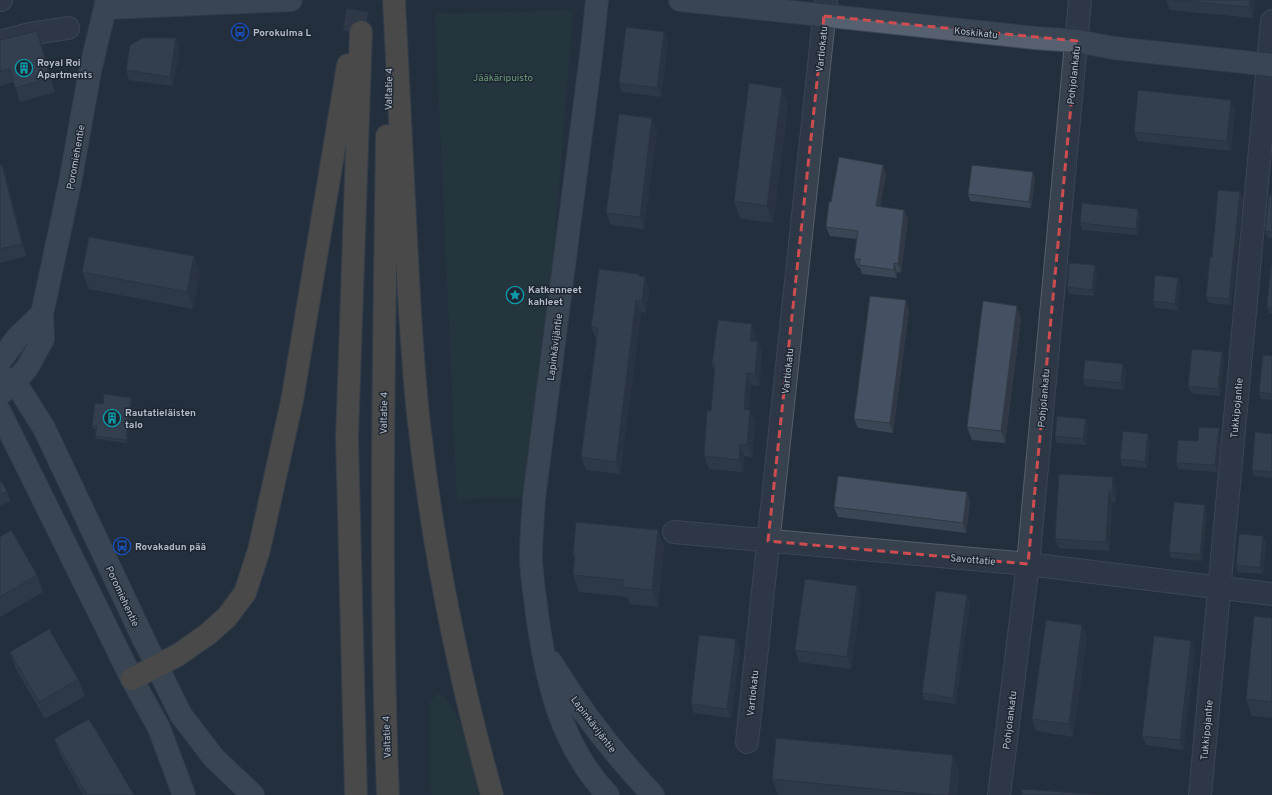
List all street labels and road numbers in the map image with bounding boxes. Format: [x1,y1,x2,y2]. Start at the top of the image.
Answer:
street label: Vartiokatu [814,25,831,73]
street label: Koskikatu [953,25,998,42]
street label: Pohjolankatu [1065,45,1084,105]
street label: Valtatie 4 [383,68,396,110]
street label: Poromiehentie [64,124,89,191]
street label: Lapinkävijäntie [545,313,566,382]
street label: Vartiokatu [780,347,797,395]
street label: Pohjolankatu [1035,368,1054,428]
street label: Tukkipojantie [1228,377,1247,439]
street label: Valtatie 4 [378,392,391,434]
street label: Savottatie [950,552,996,569]
street label: Poromiehentie [102,564,141,629]
street label: Vartiokatu [745,669,762,717]
street label: Pohjolankatu [1000,690,1021,750]
street label: Lapinkävijäntie [567,694,618,756]
street label: Tukkipojantie [1198,699,1217,761]
street label: Valtatie 4 [380,715,395,758]

